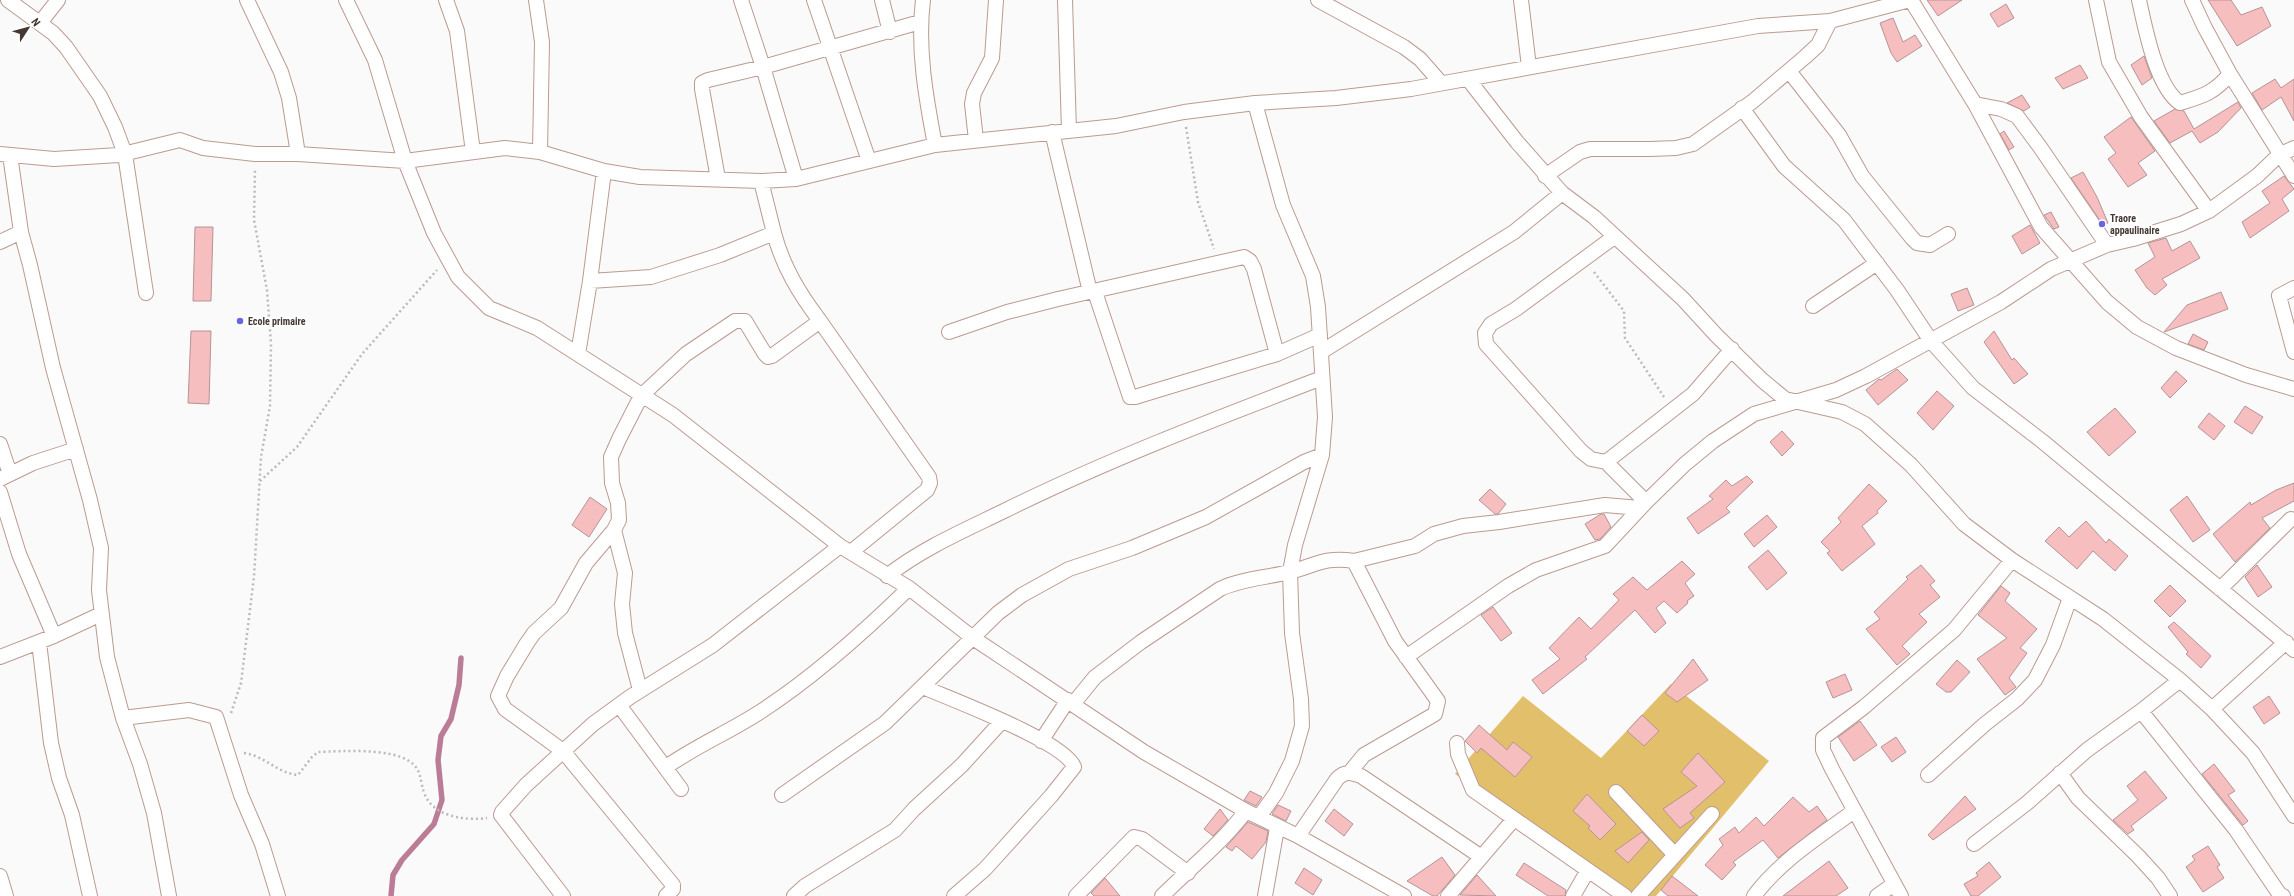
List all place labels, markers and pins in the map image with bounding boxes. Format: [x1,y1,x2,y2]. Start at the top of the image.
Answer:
place label: Traore appaulinaire [2110,213,2160,236]
marker: Traore appaulinaire [2097,219,2107,229]
marker: Ecole primaire [235,316,245,326]
place label: Ecole primaire [248,316,306,327]

